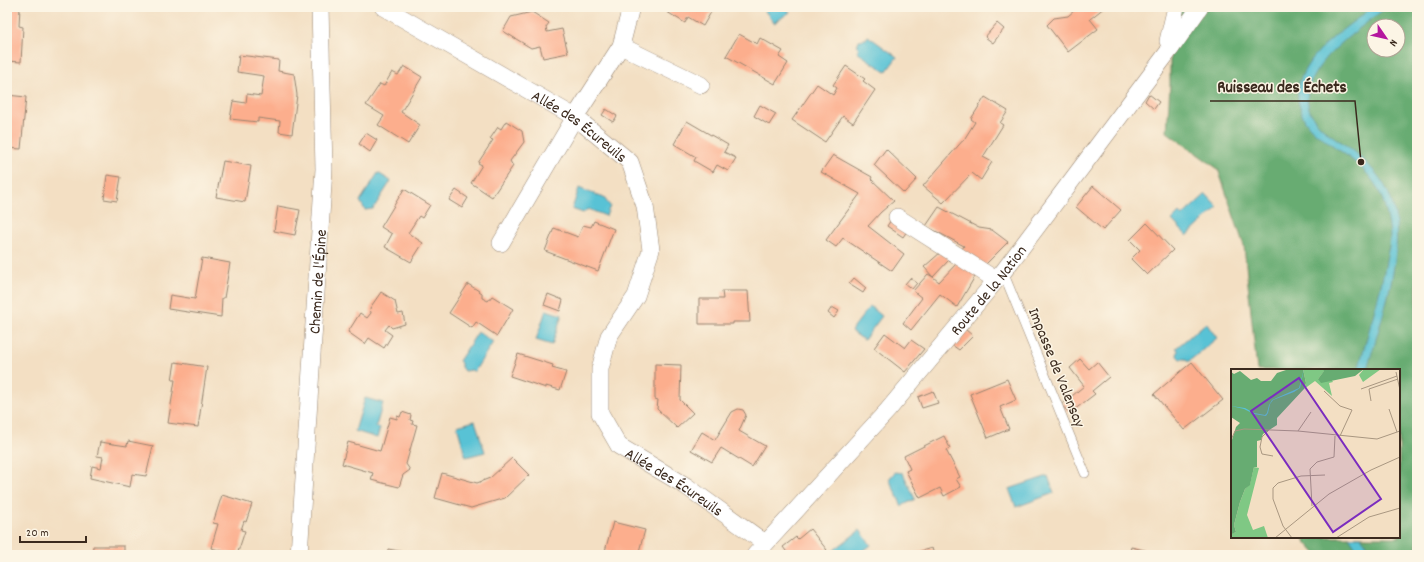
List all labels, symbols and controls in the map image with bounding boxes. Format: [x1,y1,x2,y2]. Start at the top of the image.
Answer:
north arrow [1366,18,1406,58]
text: N [1384,36,1401,50]
callout: Ruisseau des Échets [1210,72,1355,101]
text: Ruisseau des Échets [1217,77,1347,101]
street label: Allée des Écureuils [527,85,631,169]
street label: Chemin de l'Épine [304,229,334,335]
street label: Route de la Nation [946,241,1033,341]
street label: Impasse de Valensay [1021,305,1090,432]
inset map [1231,369,1400,538]
street label: Allée des Écureuils [620,443,727,523]
scale bar [20,518,86,544]
text: 20 m [26,525,49,542]

